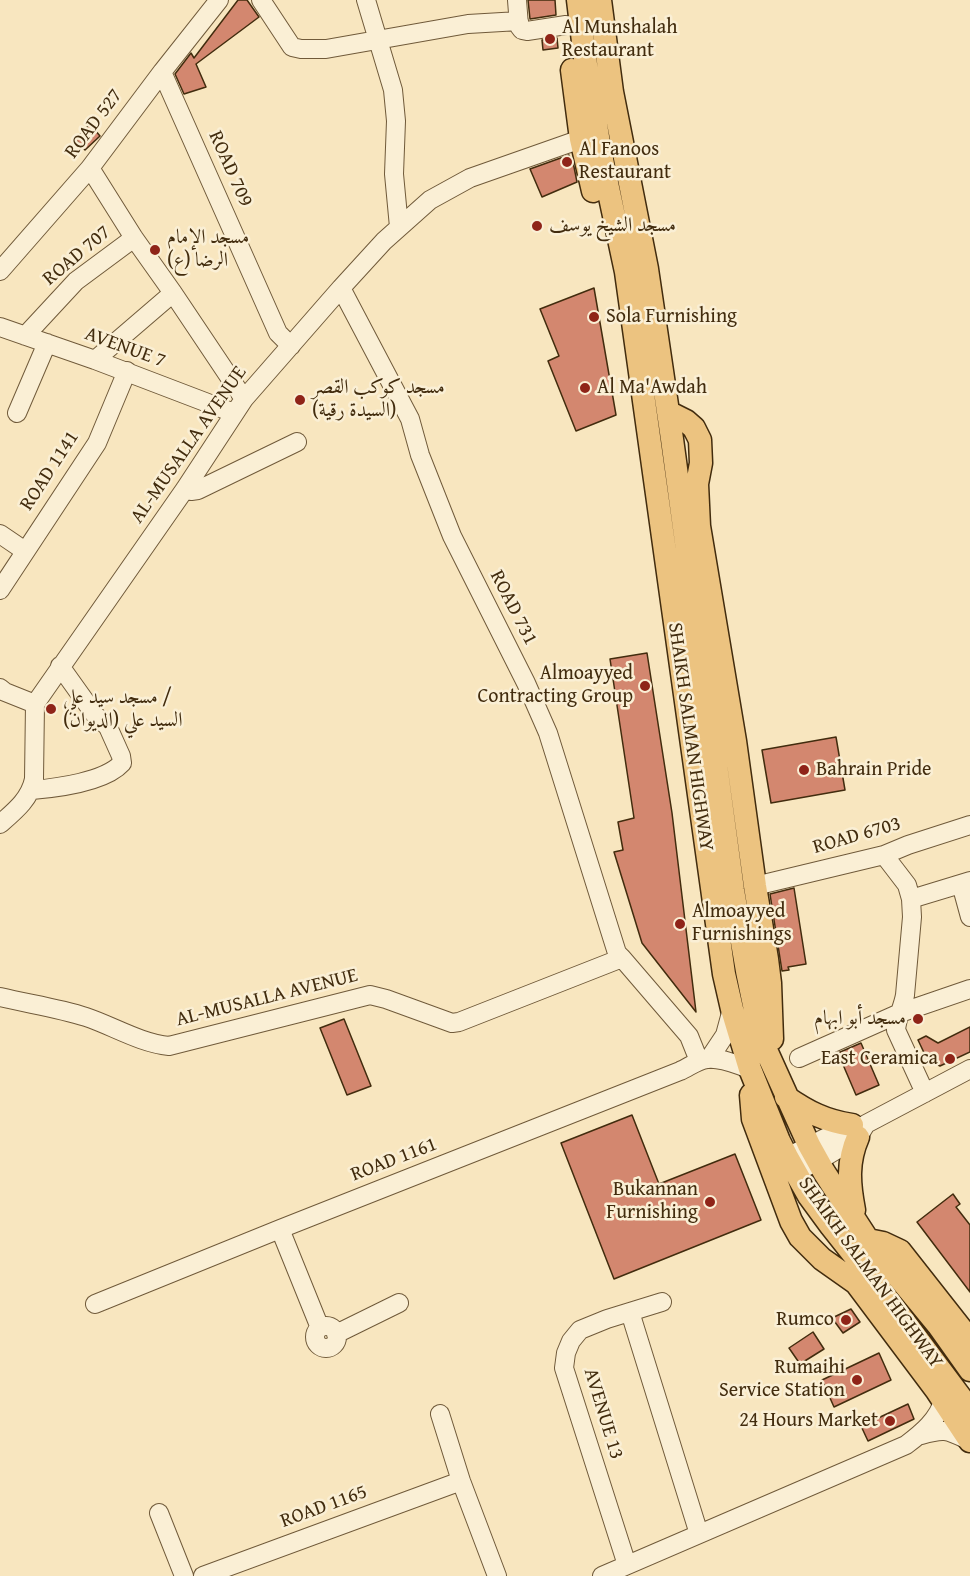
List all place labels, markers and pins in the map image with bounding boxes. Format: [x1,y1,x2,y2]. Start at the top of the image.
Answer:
place label: Al Munshalah Restaurant [562,16,678,63]
marker: Al Munshalah Restaurant [543,32,557,46]
place label: Al Fanoos Restaurant [579,138,671,185]
marker: Al Fanoos Restaurant [560,155,574,169]
place label: مسجد الشيخ يوسف [549,214,676,238]
marker: مسجد الشيخ يوسف [530,219,544,233]
place label: مسجد الإمام الرضا (ع) [167,226,249,273]
marker: مسجد الإمام الرضا (ع) [148,243,162,257]
place label: Sola Furnishing [606,305,737,329]
marker: Sola Furnishing [587,310,601,324]
place label: مسجد كوكب القصر (السيدة رقية) [312,376,445,423]
place label: Al Ma'Awdah [597,376,707,400]
marker: Al Ma'Awdah [578,381,592,395]
marker: مسجد كوكب القصر (السيدة رقية) [293,393,307,407]
place label: Almoayyed Contracting Group [477,662,633,709]
marker: Almoayyed Contracting Group [638,679,652,693]
place label: مسجد سيد علي / السيد علي (الديوان) [63,686,183,733]
marker: مسجد سيد علي / السيد علي (الديوان) [44,702,58,716]
place label: Bahrain Pride [816,758,931,782]
marker: Bahrain Pride [797,763,811,777]
place label: Almoayyed Furnishings [692,900,792,947]
marker: Almoayyed Furnishings [673,917,687,931]
place label: مسجد أبو ابهام [814,1007,906,1031]
marker: مسجد أبو ابهام [911,1012,925,1026]
place label: East Ceramica [821,1047,938,1071]
marker: East Ceramica [943,1052,957,1066]
place label: Bukannan Furnishing [606,1178,698,1225]
marker: Bukannan Furnishing [703,1195,717,1209]
place label: Rumco [776,1308,834,1332]
marker: Rumco [839,1313,853,1327]
place label: Rumaihi Service Station [719,1356,845,1403]
marker: Rumaihi Service Station [850,1373,864,1387]
place label: 24 Hours Market [739,1409,878,1433]
marker: 24 Hours Market [883,1414,897,1428]

